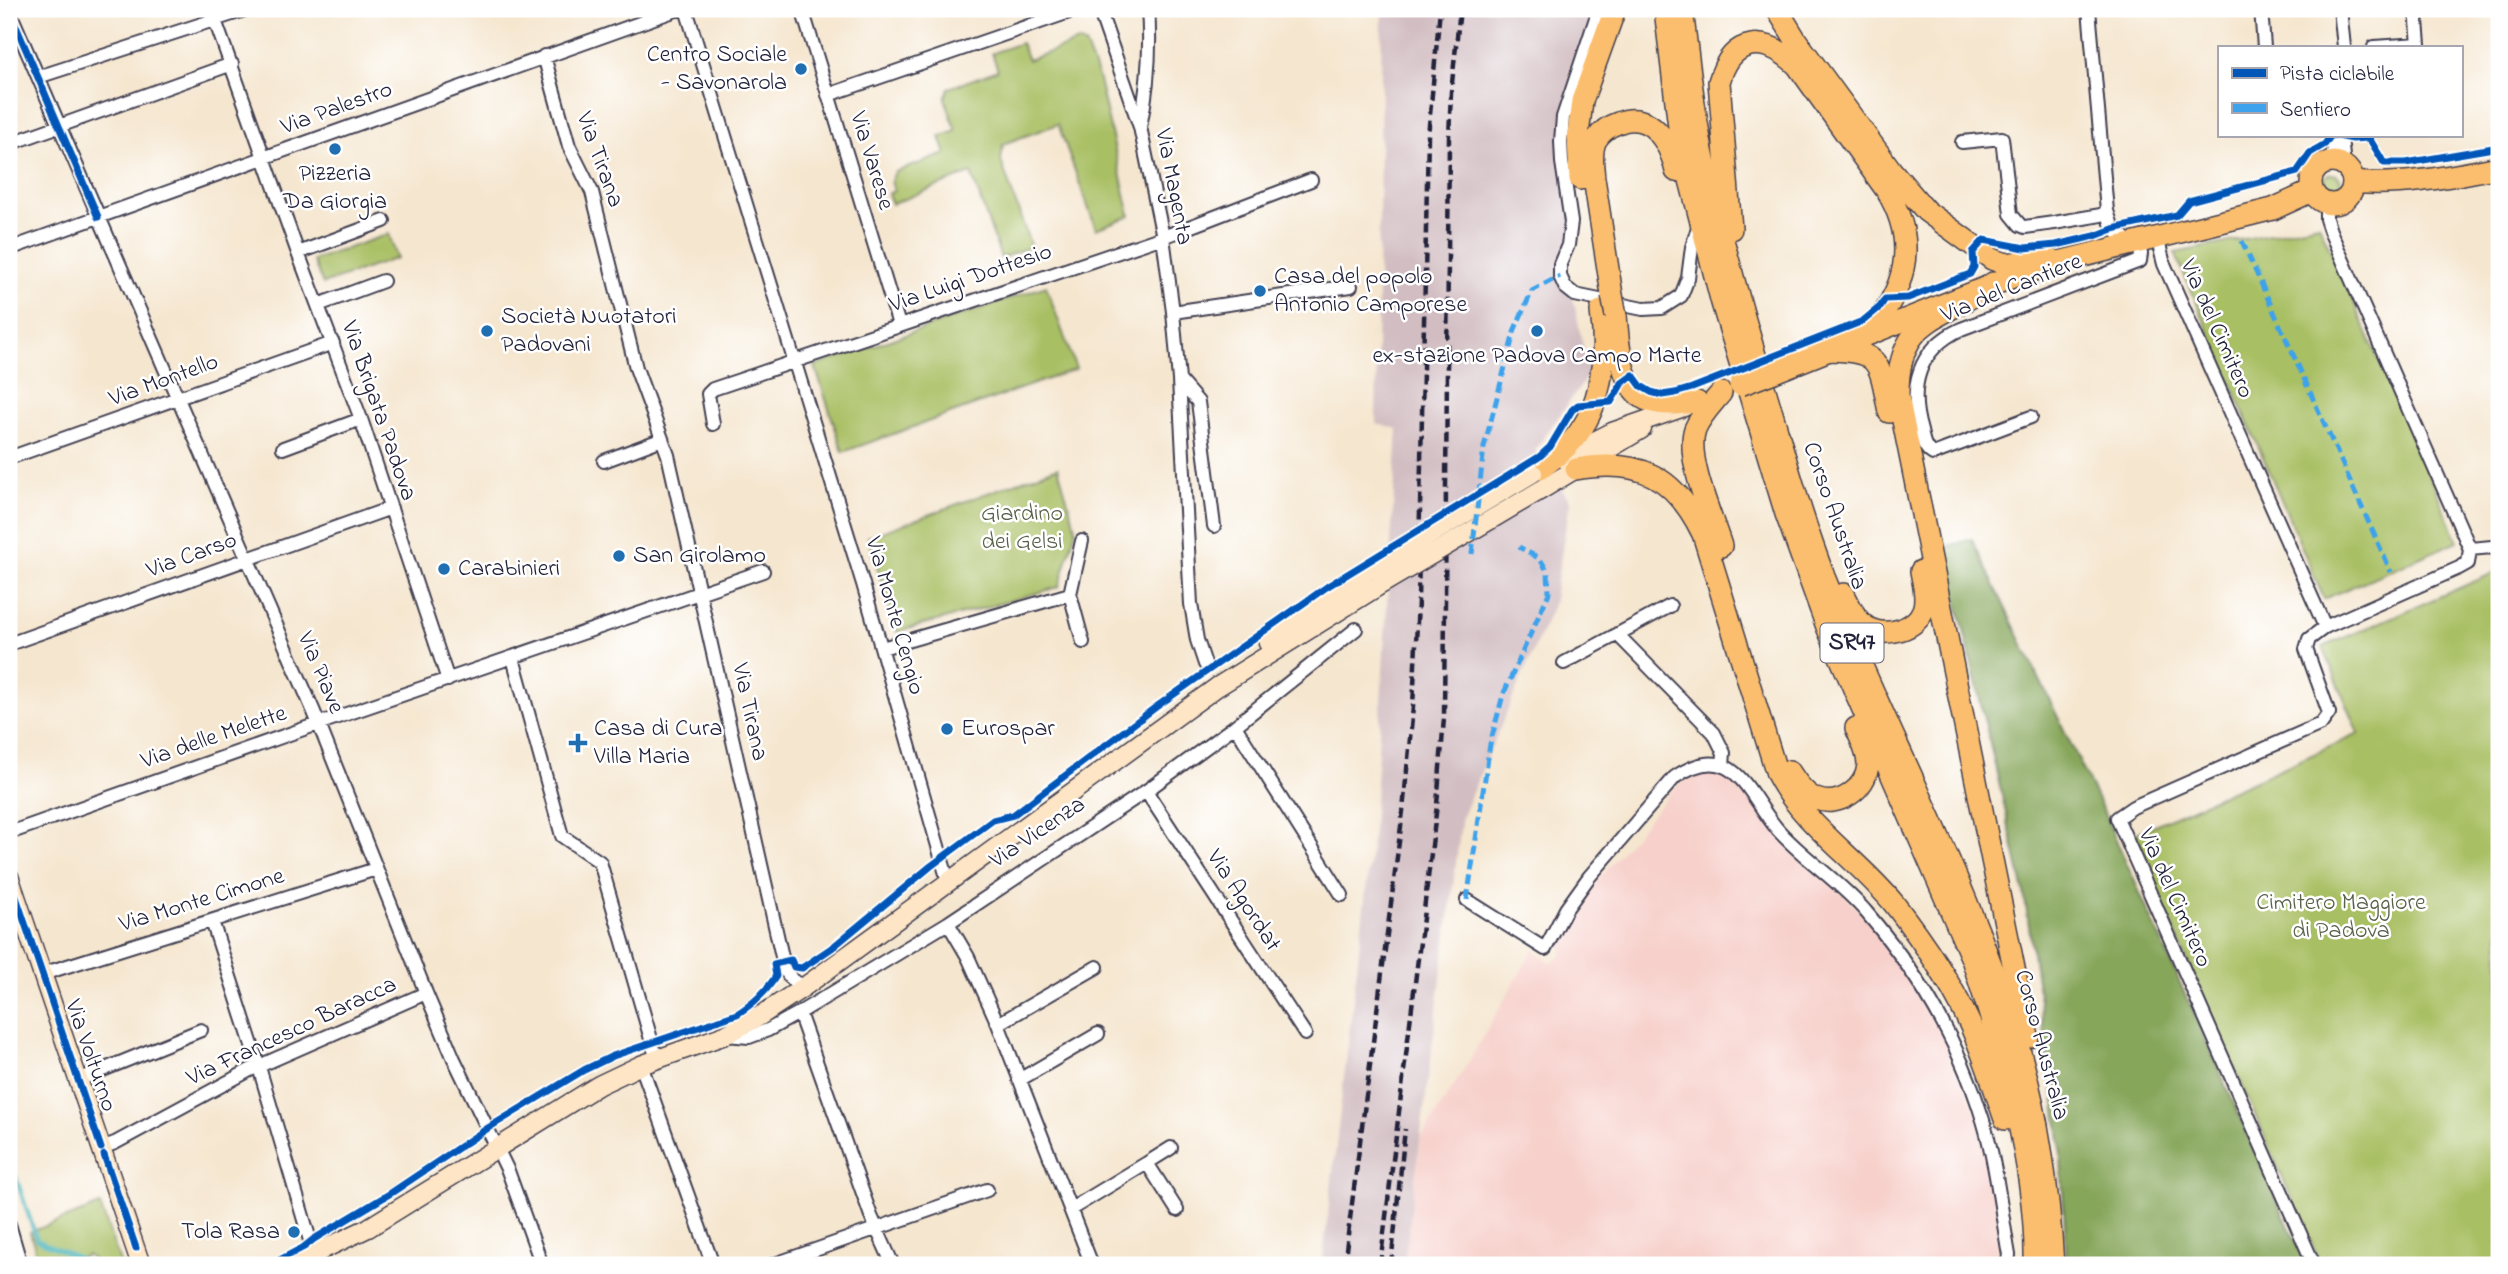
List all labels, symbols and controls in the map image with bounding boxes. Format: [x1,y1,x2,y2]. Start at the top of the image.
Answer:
place label: Centro Sociale - Savonarola [647,38,787,101]
legend [2218,46,2462,136]
text: Pista ciclabile [2280,60,2395,90]
marker: Centro Sociale - Savonarola [793,61,809,77]
street label: Via Palestro [275,73,398,146]
text: Sentiero [2280,96,2351,126]
street label: Via Tirana [565,107,632,213]
street label: Via Varese [839,107,903,215]
street label: Via Magenta [1144,125,1201,248]
marker: Pizzeria Da Giorgia [327,141,343,157]
place label: Pizzeria Da Giorgia [282,157,387,220]
street label: Via Luigi Dottesio [884,235,1057,324]
street label: Via del Cantiere [1935,245,2088,334]
street label: Via del Cimitero [2169,253,2262,404]
place label: Casa del popolo Antonio Camporese [1274,260,1467,323]
marker: Casa del popolo Antonio Camporese [1252,283,1268,299]
place label: Società Nuotatori Padovani [501,300,677,363]
street label: Via Brigata Padova [331,315,425,506]
marker: Società Nuotatori Padovani [479,323,495,339]
marker: ex-stazione Padova Campo Marte [1529,323,1545,339]
place label: ex-stazione Padova Campo Marte [1373,339,1702,374]
street label: Via Montello [104,345,224,417]
street label: Corso Australia [1792,437,1876,595]
park label: Giardino dei Gelsi [981,497,1063,560]
street label: Via Carso [141,523,242,589]
street label: Via Monte Cengio [854,532,933,699]
place label: San Girolamo [633,539,766,574]
marker: San Girolamo [611,548,627,564]
place label: Carabinieri [458,552,560,587]
marker: Carabinieri [436,561,452,577]
road number: SR47 [1820,624,1884,663]
street label: Via Piave [287,626,353,720]
street label: Via Tirana [721,659,776,764]
street label: Via delle Melette [136,697,292,780]
place label: Casa di Cura Villa Maria [593,712,722,775]
place label: Eurospar [961,712,1055,747]
marker: Eurospar [939,721,955,737]
marker: Casa di Cura Villa Maria [568,733,588,753]
street label: Via Vicenza [982,788,1093,878]
street label: Via del Cimitero [2127,822,2220,973]
street label: Via Agordat [1196,842,1289,959]
street label: Via Monte Cimone [114,859,289,943]
park label: Cimitero Maggiore di Padova [2256,886,2426,949]
street label: Corso Australia [2004,966,2078,1124]
street label: Via Francesco Baracca [180,968,403,1096]
street label: Via Volturno [54,994,125,1117]
place label: Tola Rasa [181,1215,280,1250]
marker: Tola Rasa [286,1224,302,1240]

